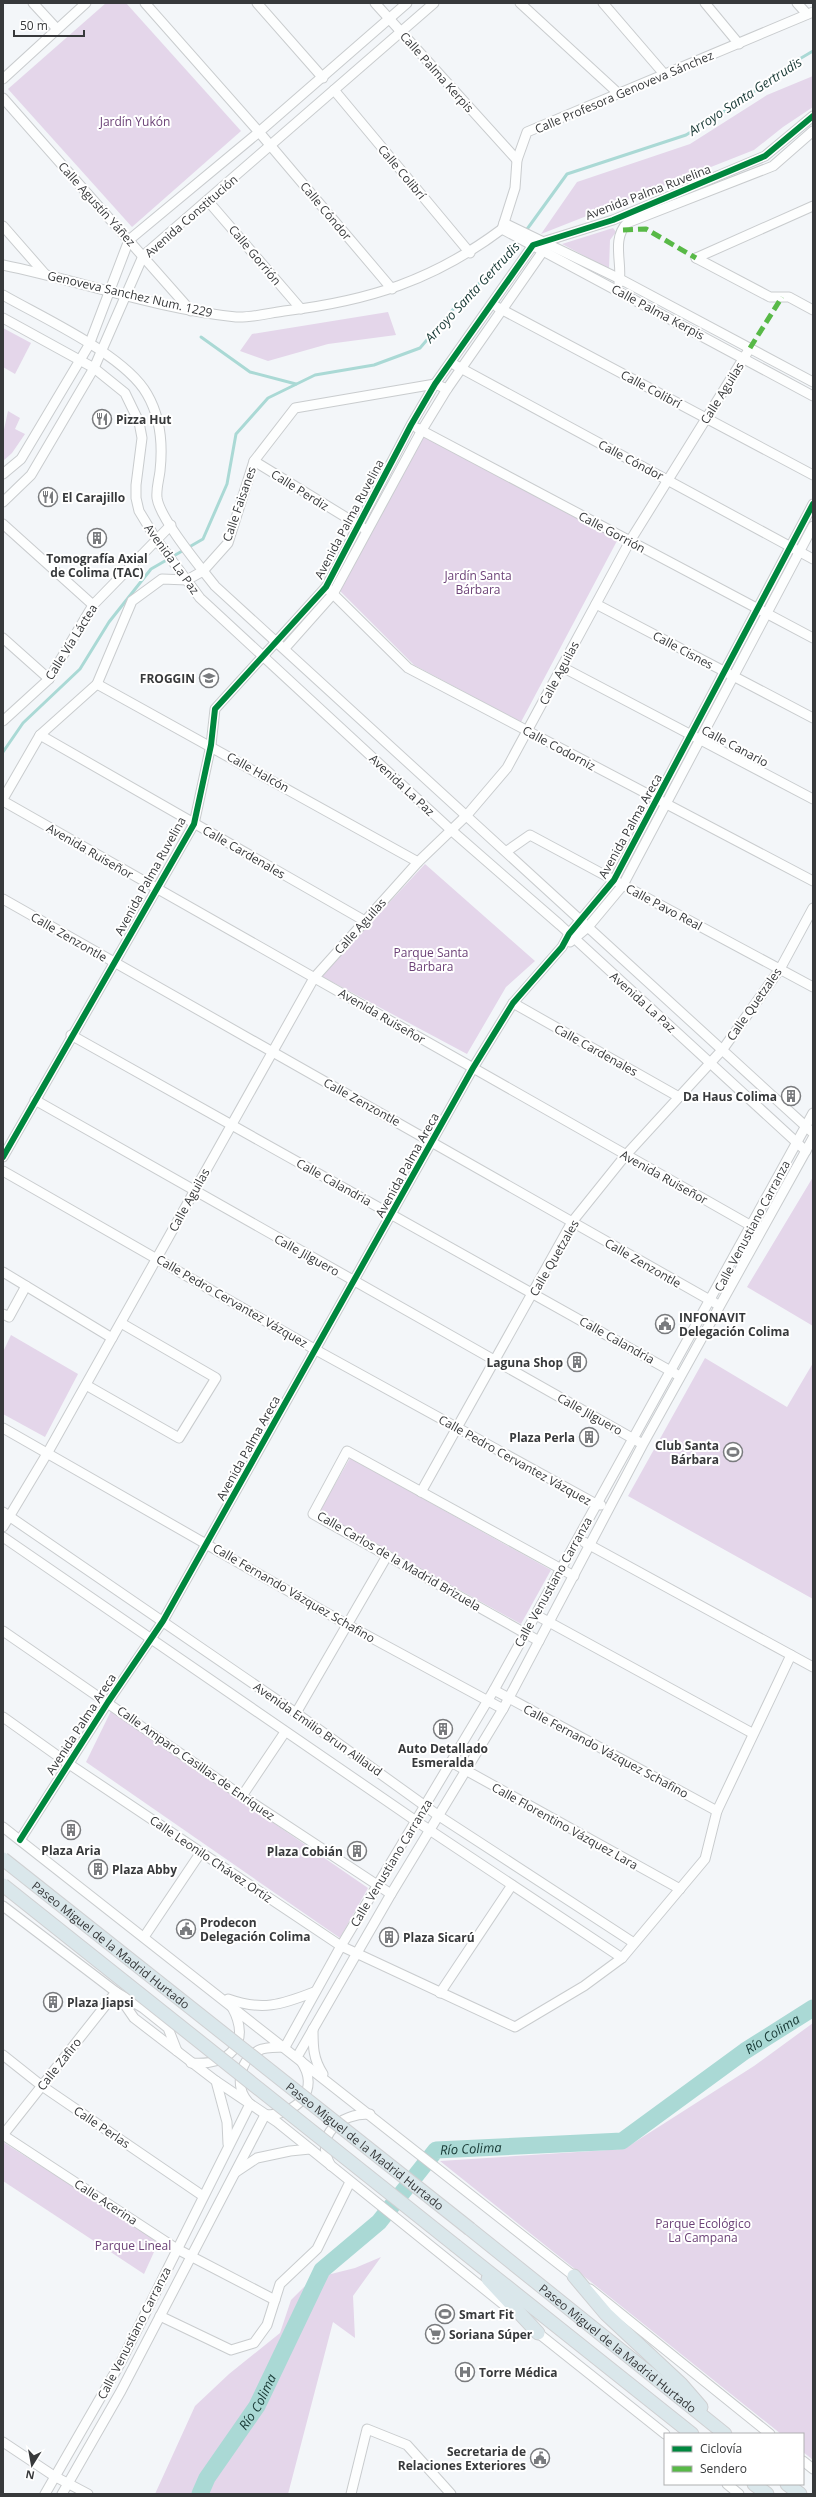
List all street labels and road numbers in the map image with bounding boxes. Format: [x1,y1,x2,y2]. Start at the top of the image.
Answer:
street label: Calle Palma Kerpis [396,28,478,116]
street label: Calle Profesora Genoveva Sánchez [532,46,716,137]
street label: Calle Colibrí [374,141,430,204]
street label: Calle Agustín Yáñez [54,158,140,250]
street label: Avenida Palma Ruvelina [583,160,713,224]
street label: Avenida Constitución [141,171,241,261]
street label: Calle Cóndor [296,178,356,244]
street label: Calle Gorrión [225,221,285,289]
street label: Genoveva Sanchez Num. 1229 [46,267,214,321]
street label: Calle Palma Kerpis [609,280,708,344]
street label: Calle Aguilas [696,359,748,427]
street label: Calle Colibrí [618,366,685,413]
street label: Calle Cóndor [595,436,667,484]
street label: Avenida Palma Ruvelina [310,456,388,582]
street label: Calle Faisanes [218,464,260,544]
street label: Calle Perdiz [268,466,332,515]
street label: Calle Gorrión [576,507,648,557]
street label: Avenida La Paz [141,520,204,598]
street label: Calle Vía Láctea [41,601,101,683]
street label: Calle Cisnes [650,627,716,673]
street label: Calle Aguilas [535,638,583,708]
street label: Calle Canario [699,721,771,771]
street label: Calle Codorniz [520,722,599,775]
street label: Calle Halcón [224,748,292,796]
street label: Avenida La Paz [366,750,439,820]
street label: Avenida Palma Areca [594,771,666,881]
street label: Avenida Palma Ruvelina [110,814,190,938]
street label: Avenida Ruiseñor [43,819,137,883]
street label: Calle Cardenales [200,821,289,883]
street label: Calle Pavo Real [623,880,705,934]
street label: Calle Aguilas [330,894,390,958]
street label: Calle Zenzontle [28,908,110,966]
street label: Calle Quetzales [722,964,786,1044]
street label: Avenida La Paz [606,968,680,1036]
street label: Avenida Ruiseñor [335,984,429,1048]
street label: Calle Cardenales [551,1020,641,1080]
street label: Calle Zenzontle [321,1074,404,1130]
street label: Avenida Palma Areca [371,1110,443,1220]
street label: Avenida Ruiseñor [617,1146,711,1208]
street label: Calle Calandria [293,1154,375,1210]
street label: Calle Venustiano Carranza [710,1157,794,1295]
street label: Calle Aguilas [165,1165,214,1235]
street label: Calle Quetzales [525,1216,583,1299]
street label: Calle Jilguero [271,1230,343,1280]
street label: Calle Zenzontle [602,1234,684,1292]
street label: Calle Pedro Cervantez Vázquez [153,1251,311,1352]
street label: Calle Calandria [576,1312,658,1368]
street label: Calle Jilguero [554,1389,626,1439]
street label: Avenida Palma Areca [212,1393,284,1503]
street label: Calle Pedro Cervantez Vázquez [436,1411,595,1509]
street label: Calle Carlos de la Madrid Brizuela [314,1507,484,1615]
street label: Calle Venustiano Carranza [510,1514,596,1650]
street label: Calle Fernando Vázquez Schafino [210,1539,378,1647]
street label: Avenida Palma Areca [42,1670,120,1778]
street label: Avenida Emilio Brun Aillaud [250,1678,386,1780]
street label: Calle Fernando Vázquez Schafino [520,1700,692,1802]
street label: Calle Amparo Casillas de Enríquez [114,1702,279,1824]
street label: Calle Florentino Vázquez Lara [489,1779,641,1873]
street label: Calle Venustiano Carranza [346,1796,436,1930]
street label: Calle Leonilo Chávez Ortiz [146,1812,276,1907]
street label: Paseo Miguel de la Madrid Hurtado [29,1877,194,2013]
street label: Calle Zafiro [33,2034,85,2094]
street label: Paseo Miguel de la Madrid Hurtado [283,2078,448,2214]
street label: Calle Perlas [71,2102,134,2152]
street label: Calle Acerina [71,2175,141,2229]
street label: Calle Venustiano Carranza [93,2264,175,2402]
street label: Paseo Miguel de la Madrid Hurtado [536,2280,700,2416]

